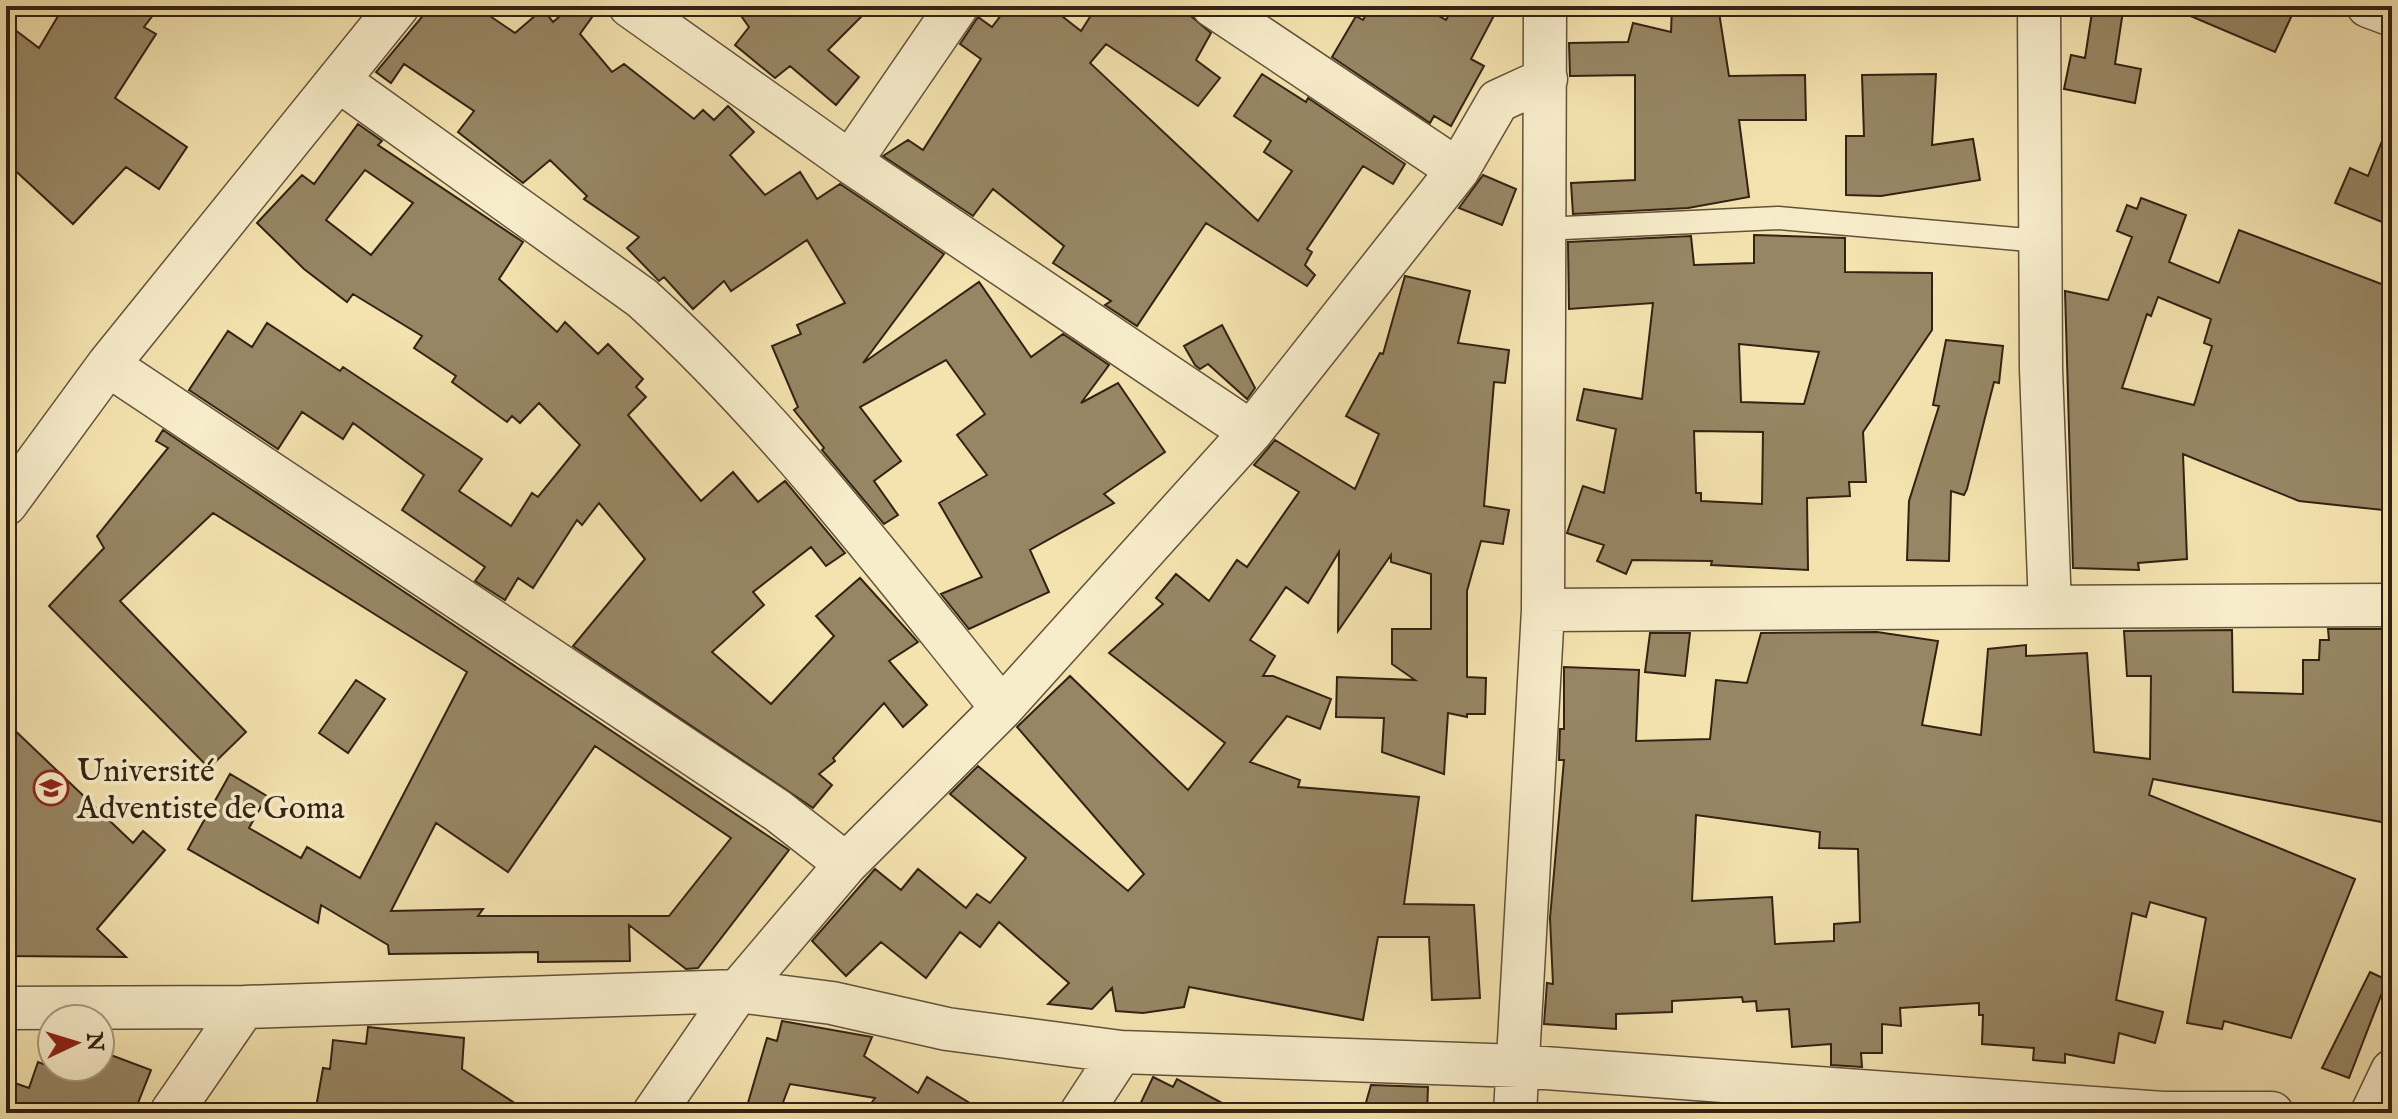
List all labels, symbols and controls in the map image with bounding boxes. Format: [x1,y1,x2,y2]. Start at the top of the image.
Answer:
place label: Université Adventiste de Goma [76,752,345,830]
school or university icon: Université Adventiste de Goma [32,769,70,807]
north arrow [36,1003,116,1083]
text: N [79,1030,109,1052]

